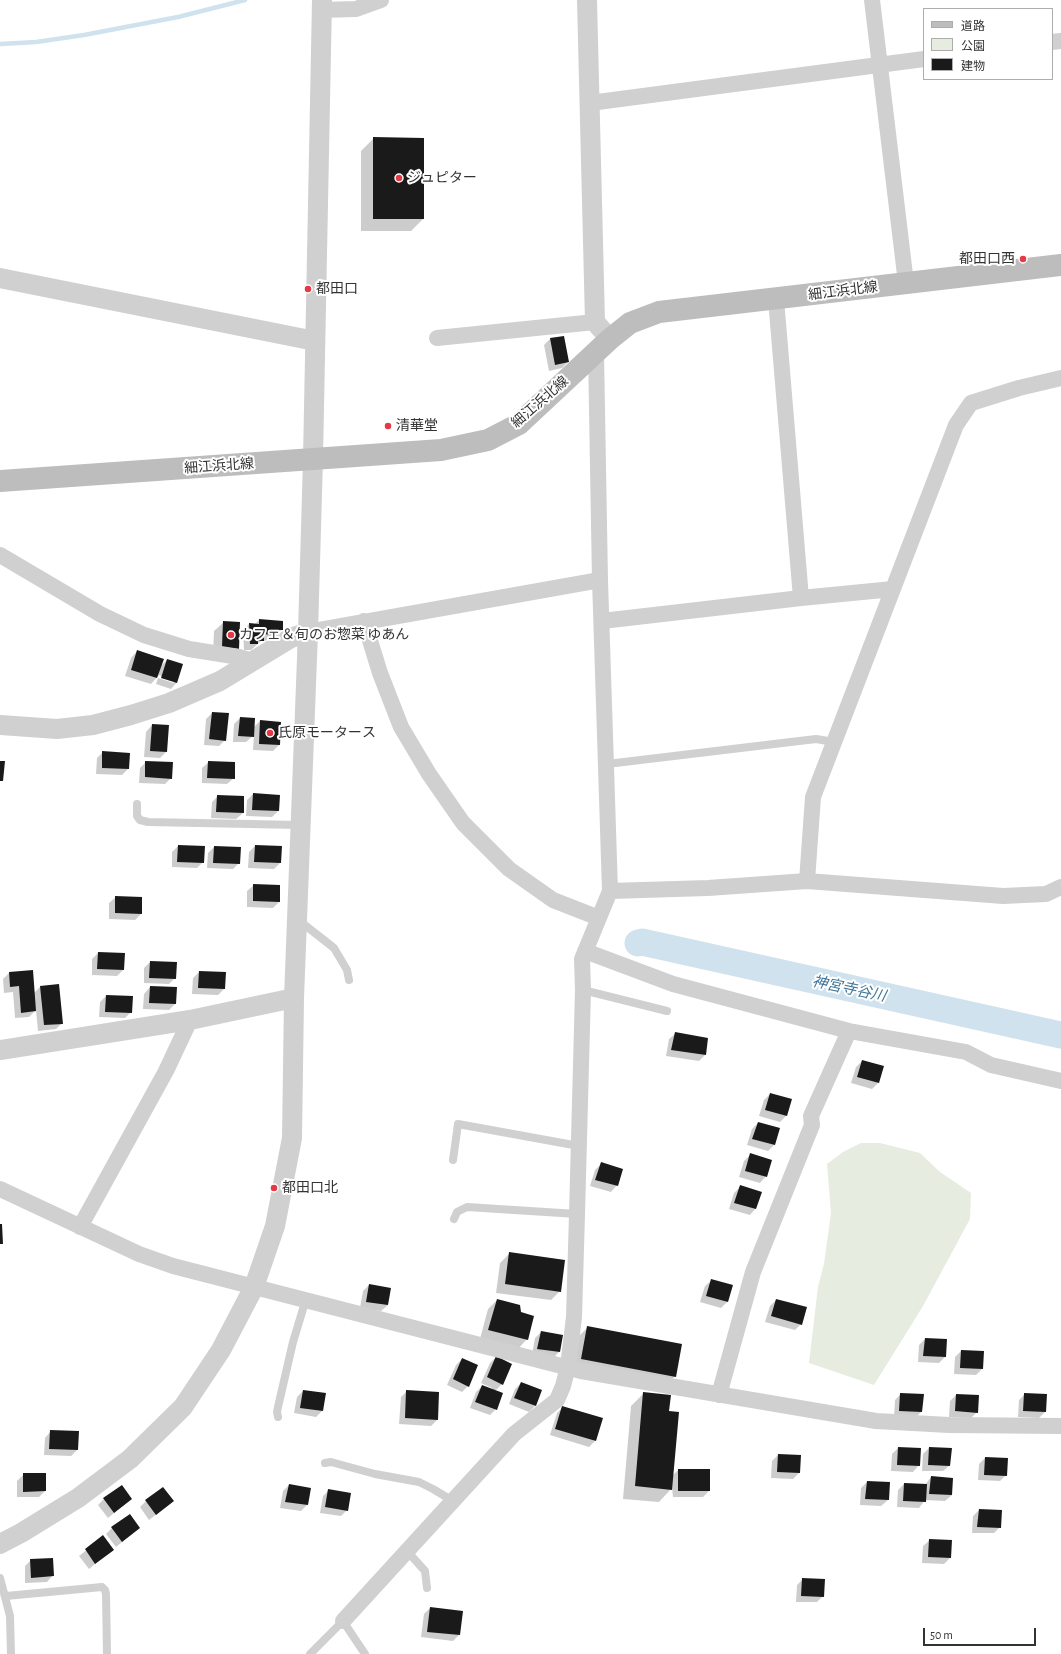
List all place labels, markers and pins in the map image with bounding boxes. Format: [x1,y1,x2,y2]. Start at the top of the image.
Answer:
place label: ジュピター [407,170,477,186]
marker: ジュピター [394,173,404,183]
place label: 都田口西 [959,251,1015,267]
marker: 都田口西 [1018,254,1028,264]
place label: 都田口 [316,281,358,297]
marker: 都田口 [303,284,313,294]
place label: 清華堂 [396,418,438,434]
marker: 清華堂 [383,421,393,431]
place label: カフェ＆旬のお惣菜 ゆあん [239,627,409,643]
marker: カフェ＆旬のお惣菜 ゆあん [226,630,236,640]
place label: 氏原モータース [278,725,376,741]
marker: 氏原モータース [265,728,275,738]
place label: 都田口北 [282,1180,338,1196]
marker: 都田口北 [269,1183,279,1193]

